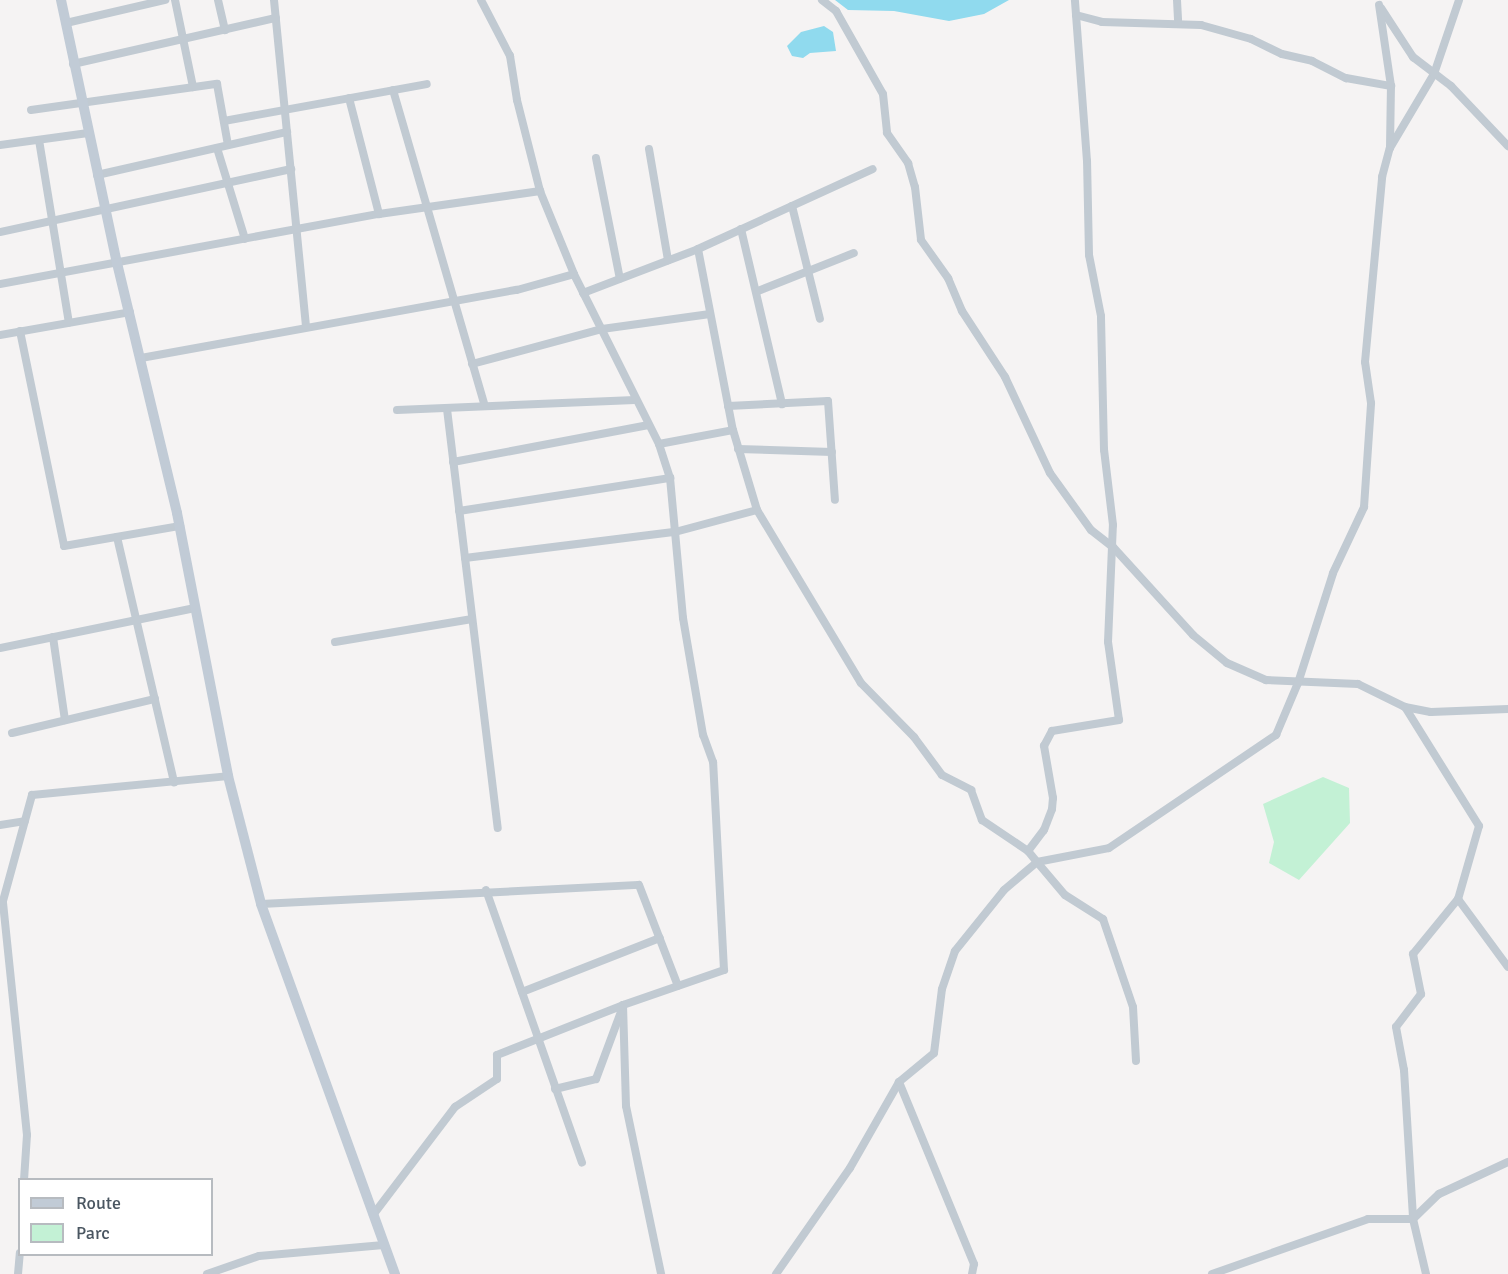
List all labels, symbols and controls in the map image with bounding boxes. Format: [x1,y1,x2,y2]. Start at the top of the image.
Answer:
legend [18,1178,213,1256]
text: Route [76,1192,121,1214]
text: Parc [76,1222,110,1244]

